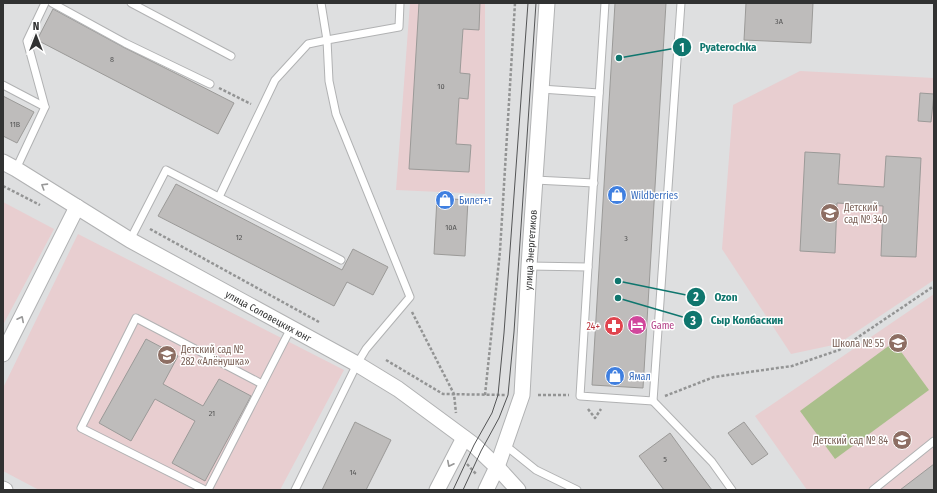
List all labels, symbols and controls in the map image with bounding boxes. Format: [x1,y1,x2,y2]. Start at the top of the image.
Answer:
north arrow [16,16,56,56]
house number: 3А [775,17,784,26]
text: N [33,20,39,33]
callout: Pyaterochka [672,36,765,59]
text: 1 [679,41,685,55]
text: Pyaterochka [700,41,757,54]
house number: 8 [110,55,114,64]
house number: 10 [437,82,445,91]
house number: 11В [10,120,21,129]
one-way arrow [41,184,48,191]
shop icon: Wildberries [606,184,628,206]
shop icon: Билет+т [434,189,456,211]
place label: Wildberries [631,190,678,202]
place label: Билет+т [459,195,493,207]
school or university icon: Детский сад № 340 [819,202,841,224]
place label: Детский сад № 340 [843,202,887,226]
street label: улица Энергетиков [523,209,540,291]
house number: 10А [445,223,458,232]
house number: 12 [236,233,243,242]
house number: 3 [624,234,628,243]
callout: Ozon [686,285,745,308]
street label: улица Соловецких юнг [223,288,313,345]
text: 2 [692,290,699,304]
text: Ozon [715,291,738,304]
callout: Сыр Колбаскин [683,309,791,332]
hotel icon: Game [626,314,648,336]
text: 3 [689,314,696,328]
text: Сыр Колбаскин [711,314,783,327]
pharmacy icon: 24+ [603,315,625,337]
one-way arrow [16,316,23,324]
place label: Game [651,320,674,332]
place label: 24+ [586,321,600,333]
school or university icon: Школа № 55 [887,332,909,354]
place label: Школа № 55 [832,338,884,350]
school or university icon: Детский сад № 282 «Алёнушка» [156,344,178,366]
place label: Детский сад № 282 «Алёнушка» [180,344,250,368]
shop icon: Ямал [604,365,626,387]
place label: Ямал [629,371,651,383]
house number: 21 [209,409,215,418]
school or university icon: Детский сад № 84 [891,429,913,451]
place label: Детский сад № 84 [812,435,888,447]
house number: 5 [663,455,667,464]
one-way arrow [448,460,455,467]
house number: 14 [350,468,357,477]

